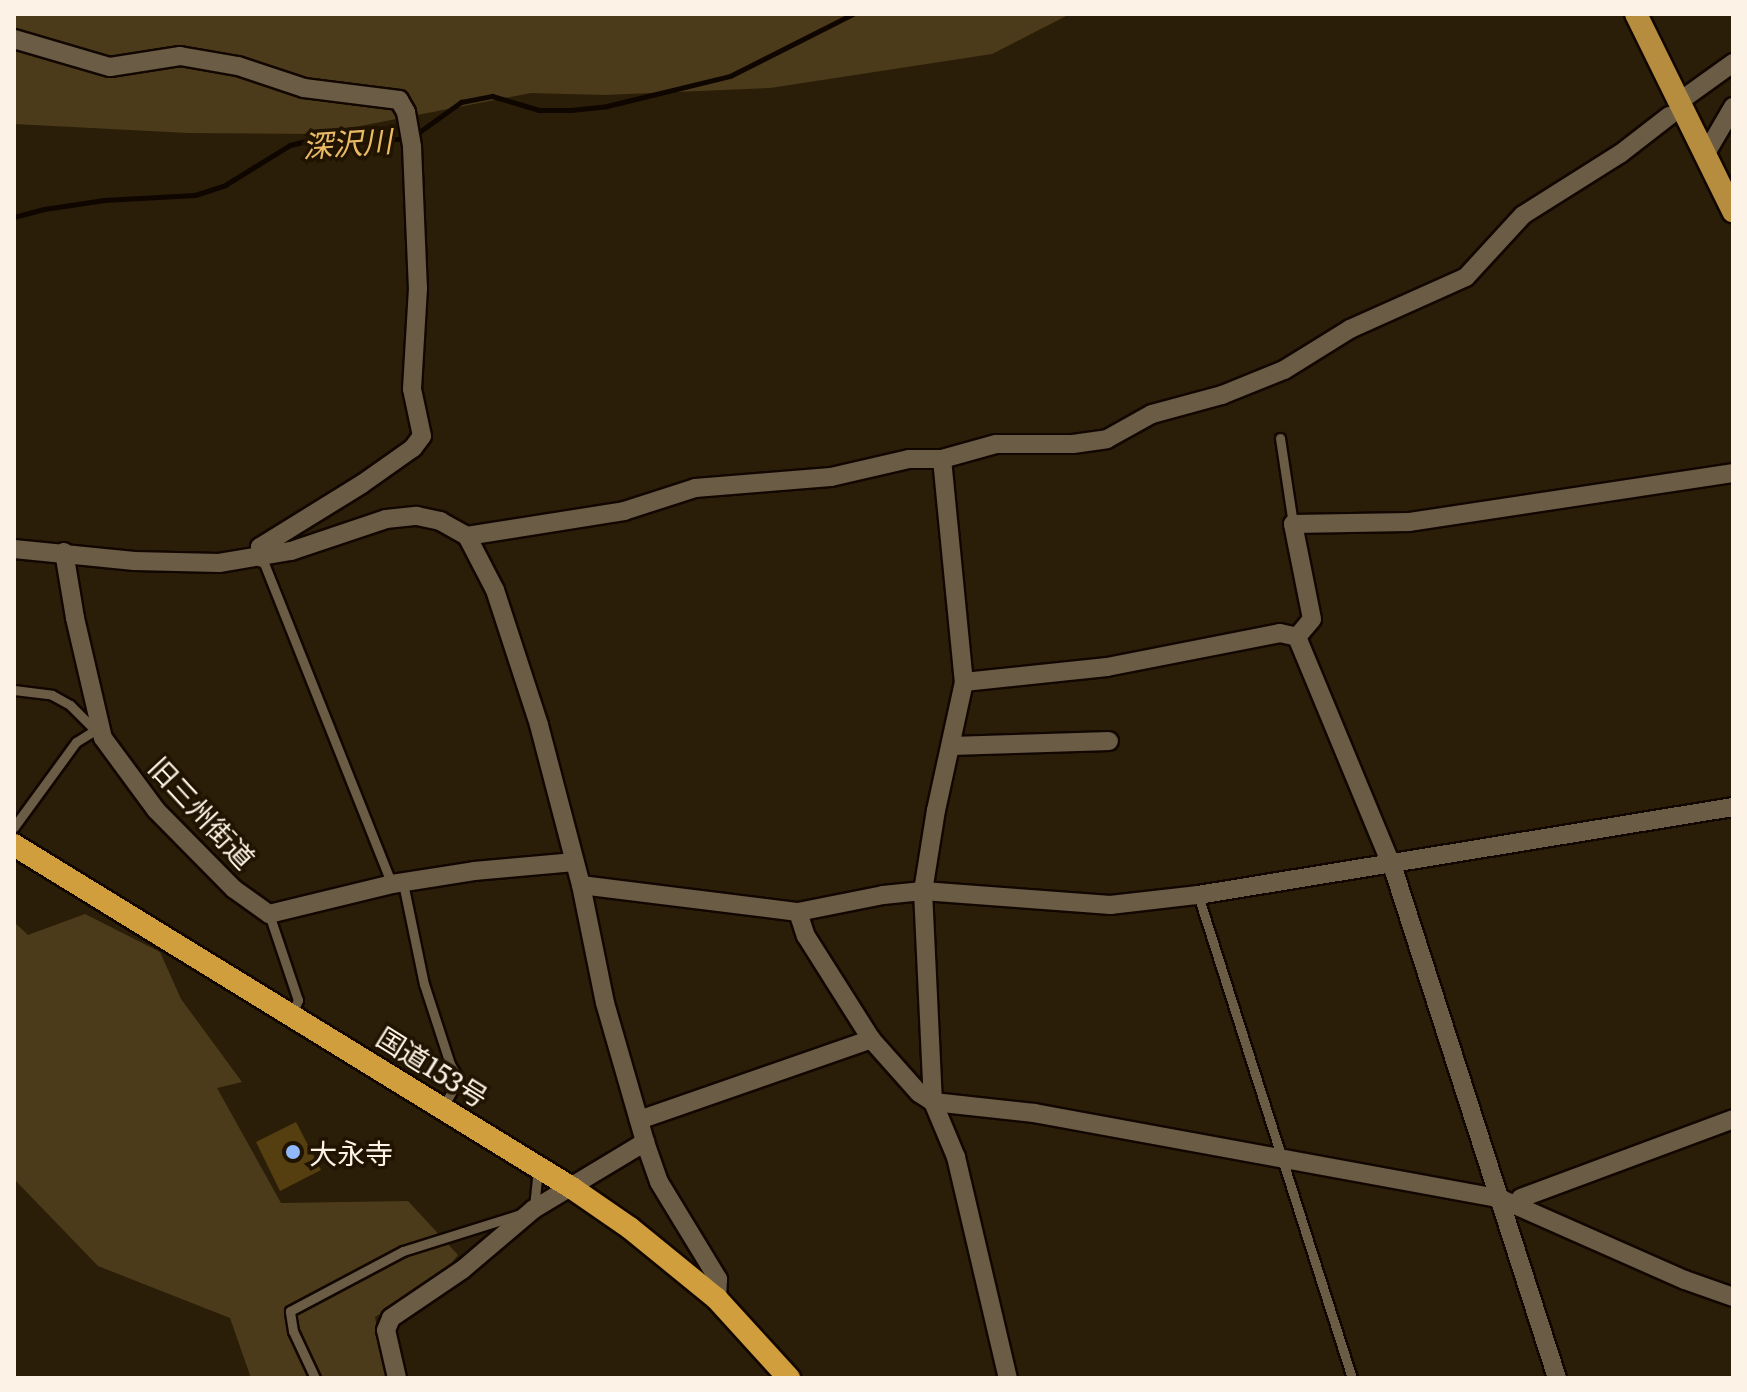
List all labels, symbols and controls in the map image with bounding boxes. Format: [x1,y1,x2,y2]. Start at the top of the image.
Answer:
water label: 深沢川 [301,121,393,163]
street label: 旧三州街道 [143,749,263,875]
street label: 国道153号 [371,1019,495,1113]
place label: 大永寺 [309,1135,393,1169]
marker: 大永寺 [284,1143,302,1161]

